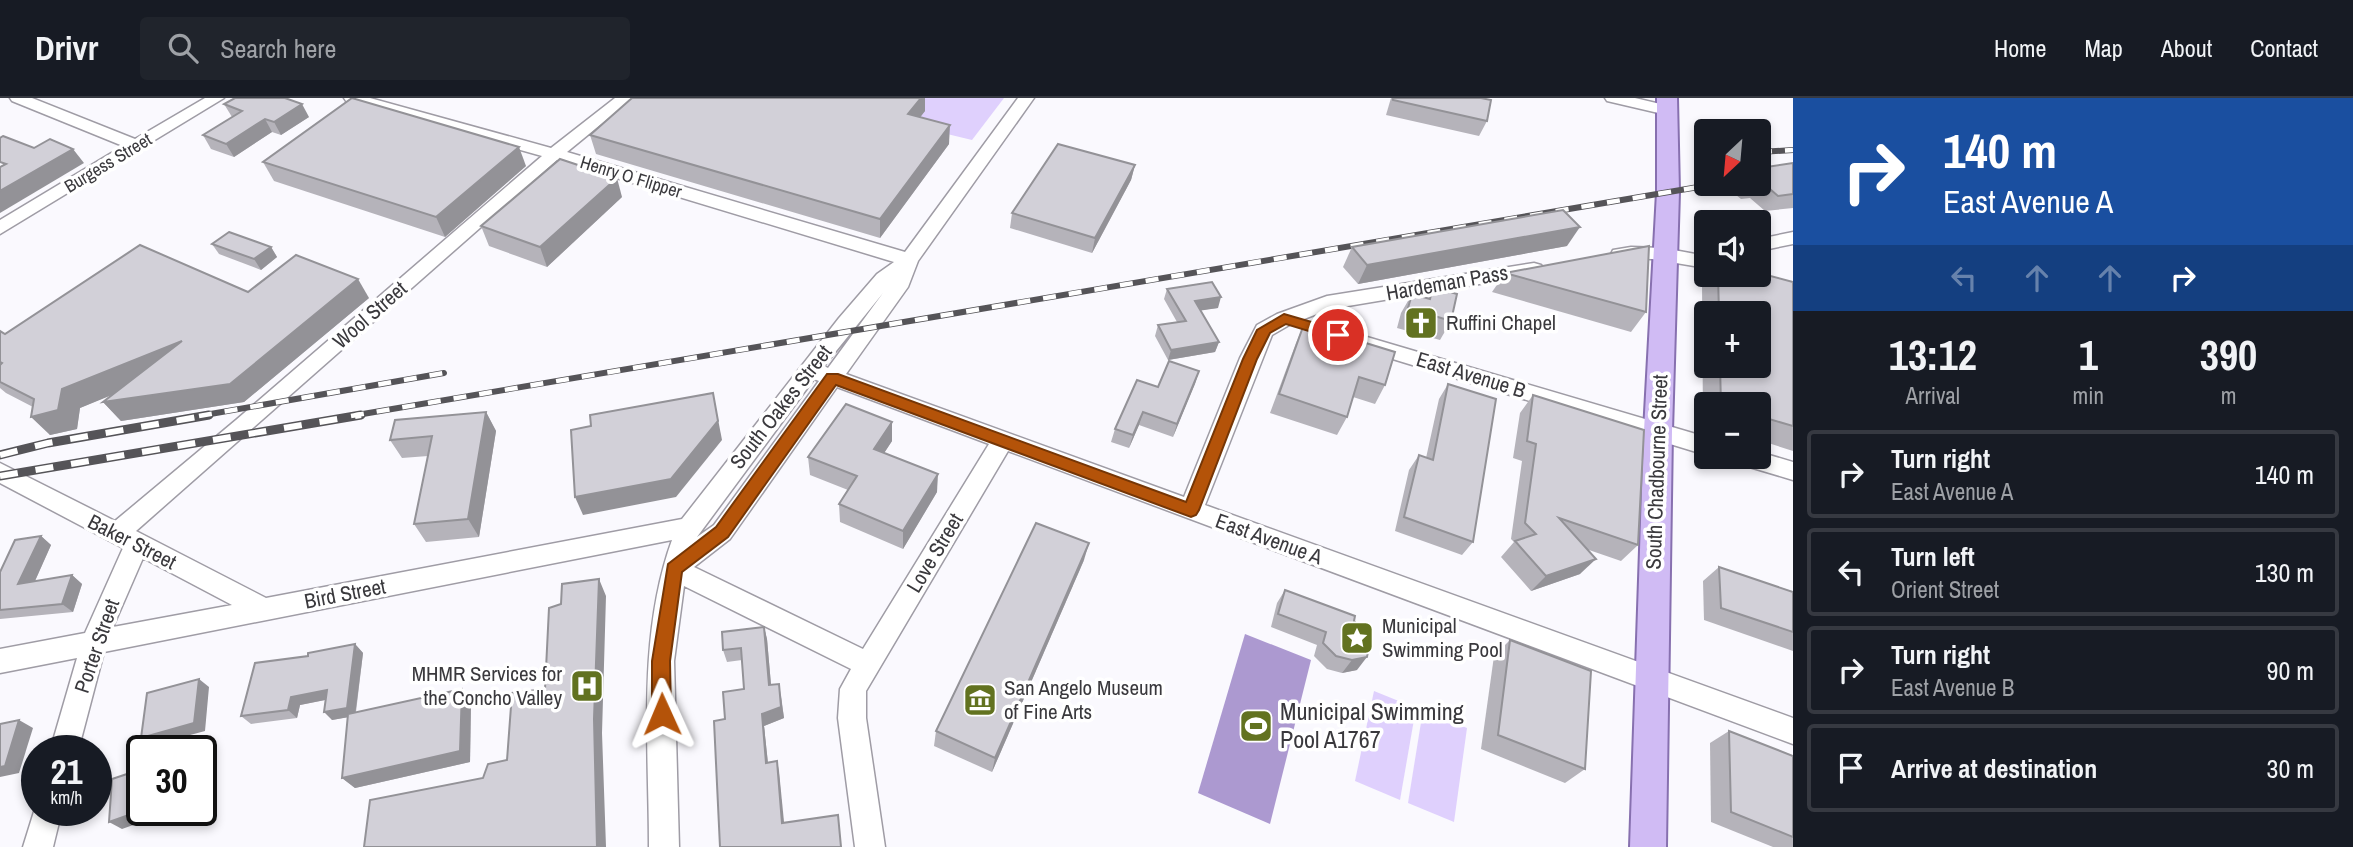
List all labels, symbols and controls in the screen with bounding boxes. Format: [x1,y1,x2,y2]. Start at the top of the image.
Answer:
search box [140,17,630,80]
text: Drivr [35,26,98,70]
icon: search [164,29,202,67]
text: Search here [220,31,336,66]
text: Home [1994,32,2046,64]
text: Map [2084,32,2123,64]
text: About [2161,32,2212,64]
text: Contact [2250,32,2318,64]
text: 140 m [1943,117,2057,183]
north arrow [1694,119,1771,196]
map controls [1694,119,1771,469]
icon: right [1828,126,1919,217]
street label: Burgess Street [59,127,156,198]
street label: Henry O Flipper [577,149,685,204]
text: East Avenue A [1943,180,2113,223]
button: sound [1694,210,1771,287]
street label: Hardeman Pass [1384,258,1510,308]
icon: left [1945,259,1983,297]
icon: ahead [2018,259,2056,297]
icon: ahead [2091,259,2129,297]
icon: right [2164,259,2202,297]
street label: Wool Street [326,274,413,355]
button: + [1694,301,1771,378]
church icon: Ruffini Chapel [1402,304,1440,342]
pin [1308,305,1368,365]
place label: Ruffini Chapel [1446,308,1556,337]
icon: arrive [1319,316,1357,354]
text: 13:12 [1889,327,1977,383]
text: 1 [2079,327,2098,383]
text: 390 [2200,327,2257,383]
street label: South Oakes Street [723,338,838,475]
street label: East Avenue B [1413,344,1529,405]
street label: South Chadbourne Street [1639,374,1674,570]
text: Arrival [1906,380,1960,411]
text: min [2073,380,2104,411]
text: m [2221,380,2236,411]
button: − [1694,392,1771,469]
text: Turn right [1891,441,1990,476]
icon: right [1832,455,1870,493]
text: 140 m [2255,457,2314,492]
text: East Avenue A [1891,476,2013,507]
street label: East Avenue A [1212,506,1327,571]
street label: Baker Street [83,507,182,576]
street label: Love Street [899,507,970,598]
text: Turn left [1891,539,1975,574]
icon: left [1832,553,1870,591]
text: 130 m [2255,555,2314,590]
street label: Bird Street [302,571,388,616]
text: Orient Street [1891,574,1999,605]
street label: Porter Street [67,595,126,697]
place label: Municipal Swimming Pool [1382,611,1503,664]
place icon: Municipal Swimming Pool [1338,619,1376,657]
text: Turn right [1891,637,1990,672]
icon: right [1832,651,1870,689]
text: 90 m [2267,653,2314,688]
place label: MHMR Services for the Concho Valley [412,659,562,712]
hospital icon: MHMR Services for the Concho Valley [568,667,606,705]
text: East Avenue B [1891,672,2014,703]
place label: San Angelo Museum of Fine Arts [1004,673,1163,726]
position arrow [625,677,699,751]
museum icon: San Angelo Museum of Fine Arts [961,681,999,719]
place label: Municipal Swimming Pool A1767 [1280,695,1464,755]
sports icon: Municipal Swimming Pool A1767 [1237,707,1275,745]
speed limit sign: 30 [126,735,217,826]
text: 21 [51,748,82,795]
icon: arrive [1832,749,1870,787]
text: Arrive at destination [1891,751,2097,786]
text: 30 m [2267,751,2314,786]
text: km/h [51,785,83,810]

